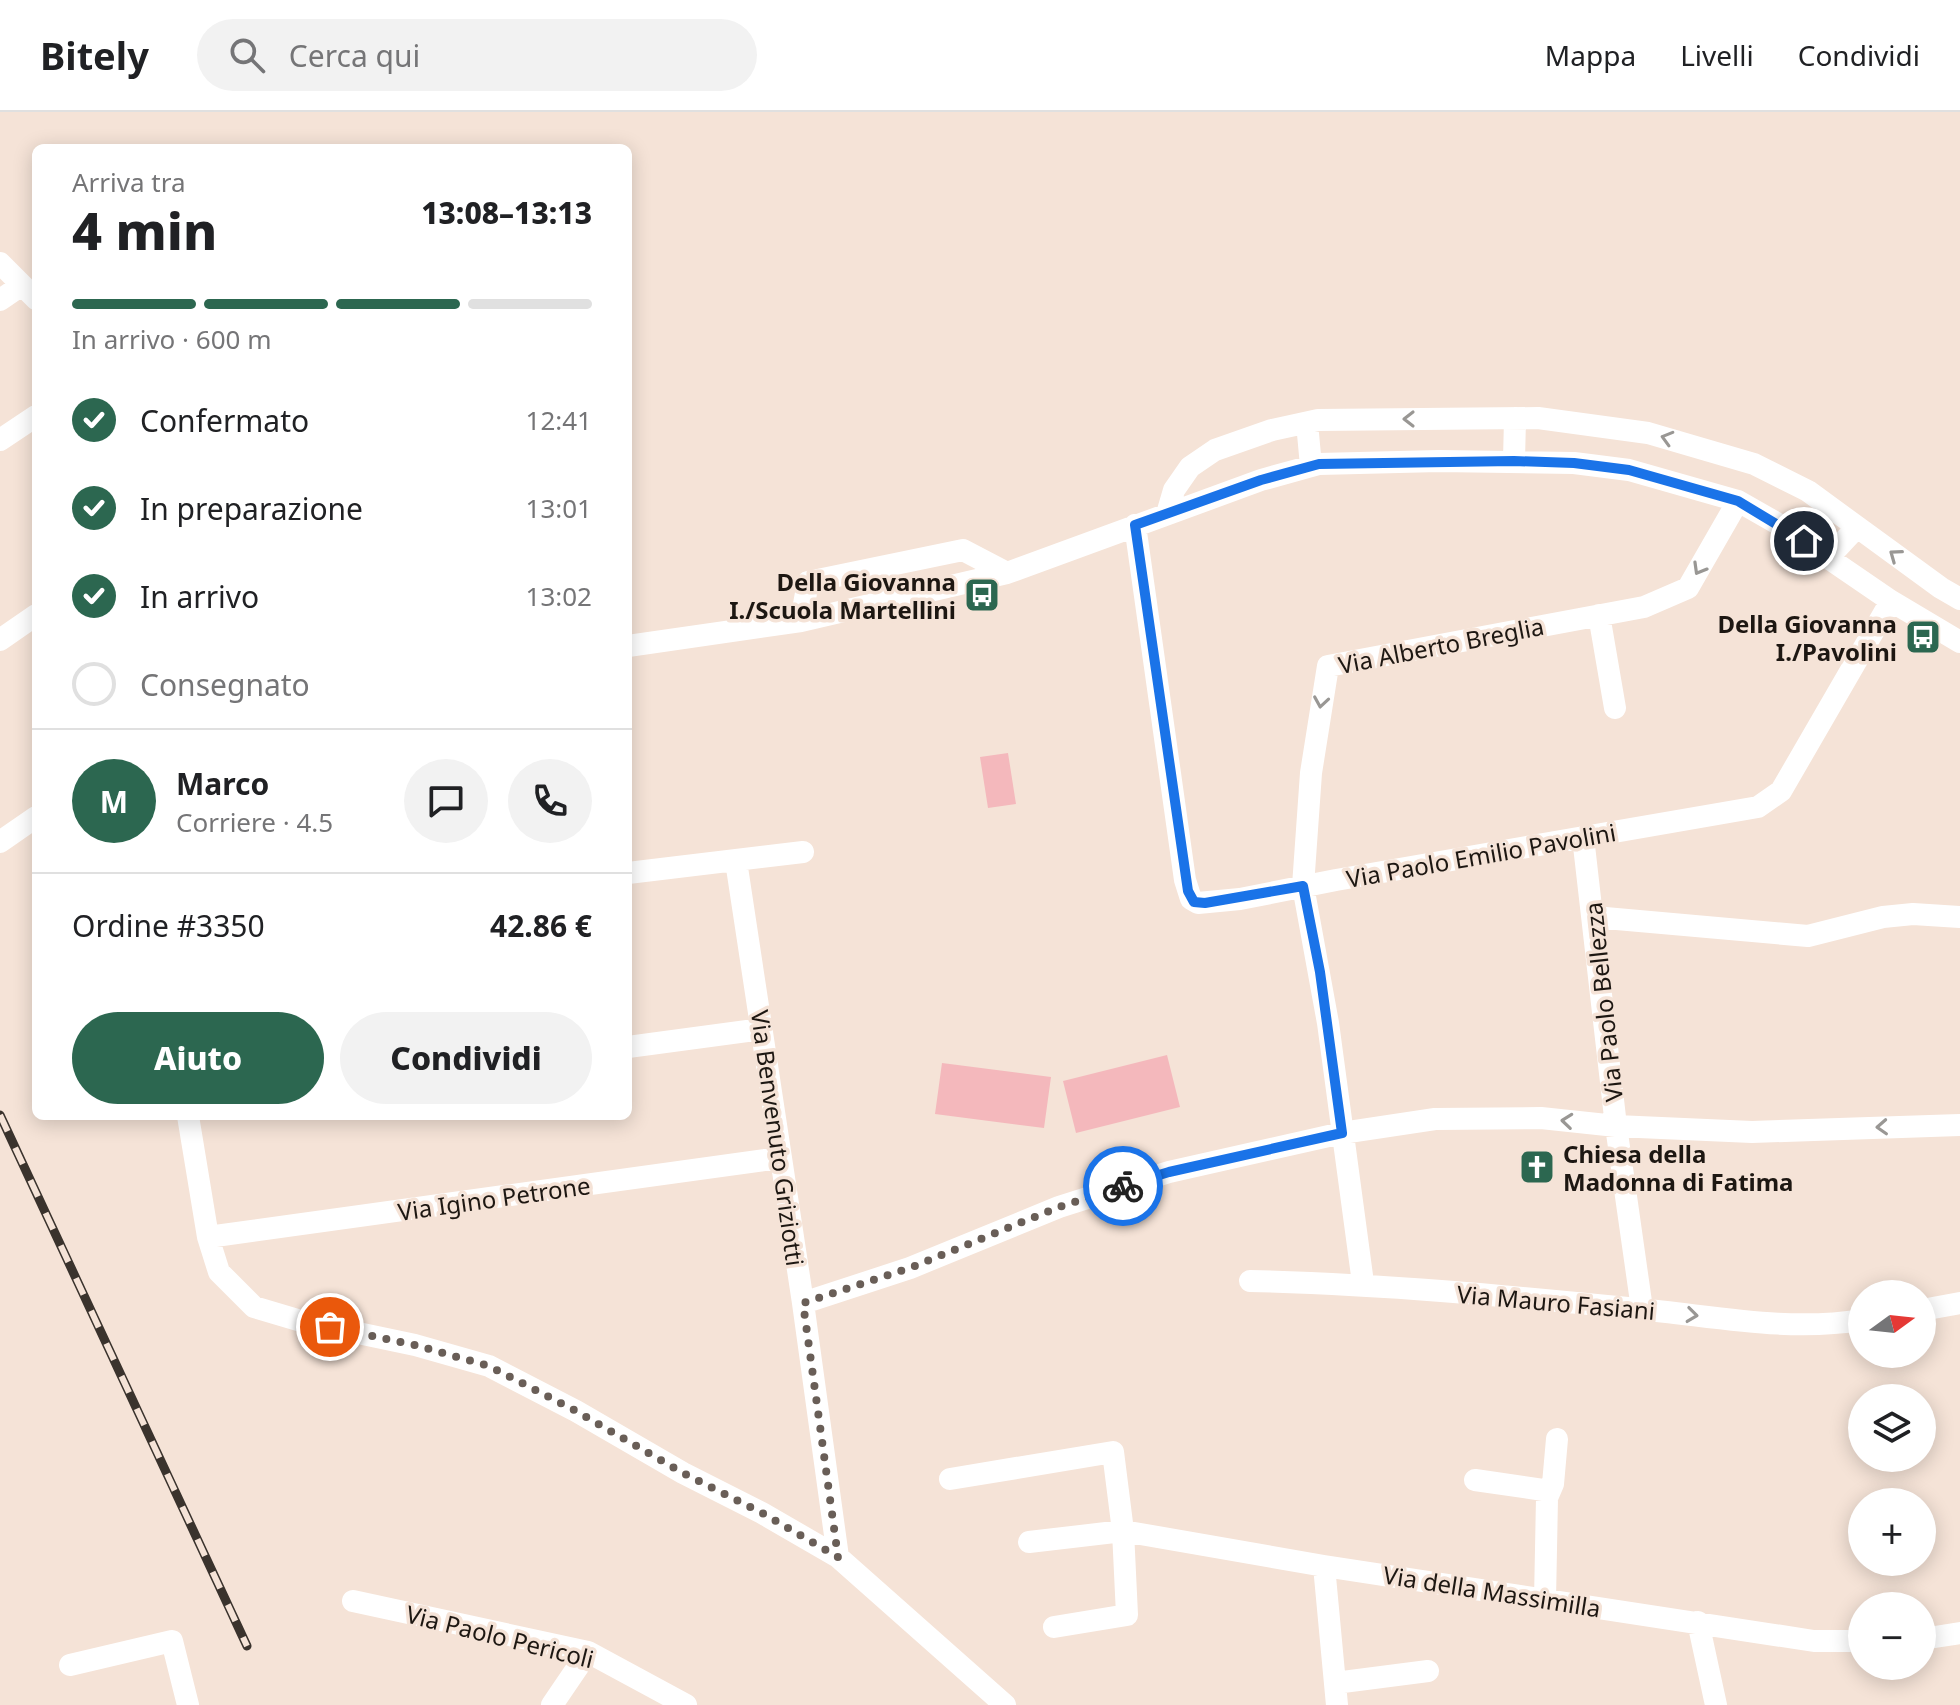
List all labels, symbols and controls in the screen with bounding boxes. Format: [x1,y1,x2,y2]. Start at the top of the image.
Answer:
search box [197,19,757,91]
text: Bitely [40,29,149,81]
icon: search [225,33,269,77]
text: Cerca qui [289,35,420,76]
text: Mappa [1545,36,1636,74]
text: Livelli [1680,36,1754,74]
text: Condividi [1798,36,1920,74]
text: Arriva tra [72,164,186,200]
text: 13:08–13:13 [421,192,592,233]
text: 4 min [72,194,217,265]
text: In arrivo · 600 m [72,321,272,357]
icon: check [72,398,116,442]
text: Confermato [140,400,309,441]
text: 12:41 [526,402,592,438]
one-way arrow [1402,410,1415,427]
one-way arrow [1660,431,1674,447]
icon: check [72,486,116,530]
text: In preparazione [140,488,363,529]
text: 13:01 [526,490,592,526]
pin [1770,507,1838,575]
icon: home [1782,519,1826,563]
one-way arrow [1890,551,1904,565]
one-way arrow [1693,560,1708,575]
place label: Della Giovanna I./Scuola Martellini [729,565,956,626]
icon: check [72,574,116,618]
text: In arrivo [140,576,259,617]
bus stop icon: Della Giovanna I./Scuola Martellini [963,576,1001,614]
text: 13:02 [526,578,592,614]
place label: Della Giovanna I./Pavolini [1717,607,1897,668]
street label: Via Alberto Breglia [1335,609,1547,681]
bus stop icon: Della Giovanna I./Pavolini [1904,618,1942,656]
text: Consegnato [140,664,310,705]
one-way arrow [1313,695,1330,709]
button: chat [404,759,488,843]
button: phone [508,759,592,843]
text: Marco [176,763,269,804]
text: M [100,781,128,822]
text: Corriere · 4.5 [176,804,333,840]
street label: Via Paolo Emilio Pavolini [1344,815,1618,895]
street label: Via Paolo Bellezza [1576,901,1630,1103]
text: Ordine #3350 [72,905,265,946]
text: 42.86 € [490,905,592,946]
street label: Via Benvenuto Griziotti [744,1008,812,1268]
button: Aiuto [72,1012,324,1104]
button: Condividi [340,1012,592,1104]
one-way arrow [1560,1112,1573,1129]
one-way arrow [1875,1119,1888,1136]
place label: Chiesa della Madonna di Fatima [1563,1137,1794,1198]
courier [1083,1146,1163,1226]
church icon: Chiesa della Madonna di Fatima [1518,1148,1556,1186]
icon: bike [1101,1164,1145,1208]
street label: Via Igino Petrone [396,1168,592,1228]
street label: Via Mauro Fasiani [1456,1277,1656,1327]
north arrow [1848,1280,1936,1368]
map controls [1848,1280,1936,1680]
pin [296,1293,364,1361]
icon: bag [308,1305,352,1349]
one-way arrow [1686,1307,1699,1324]
button: layers [1848,1384,1936,1472]
button: + [1848,1488,1936,1576]
street label: Via della Massimilla [1381,1558,1603,1624]
button: − [1848,1592,1936,1680]
street label: Via Paolo Pericoli [403,1597,597,1675]

